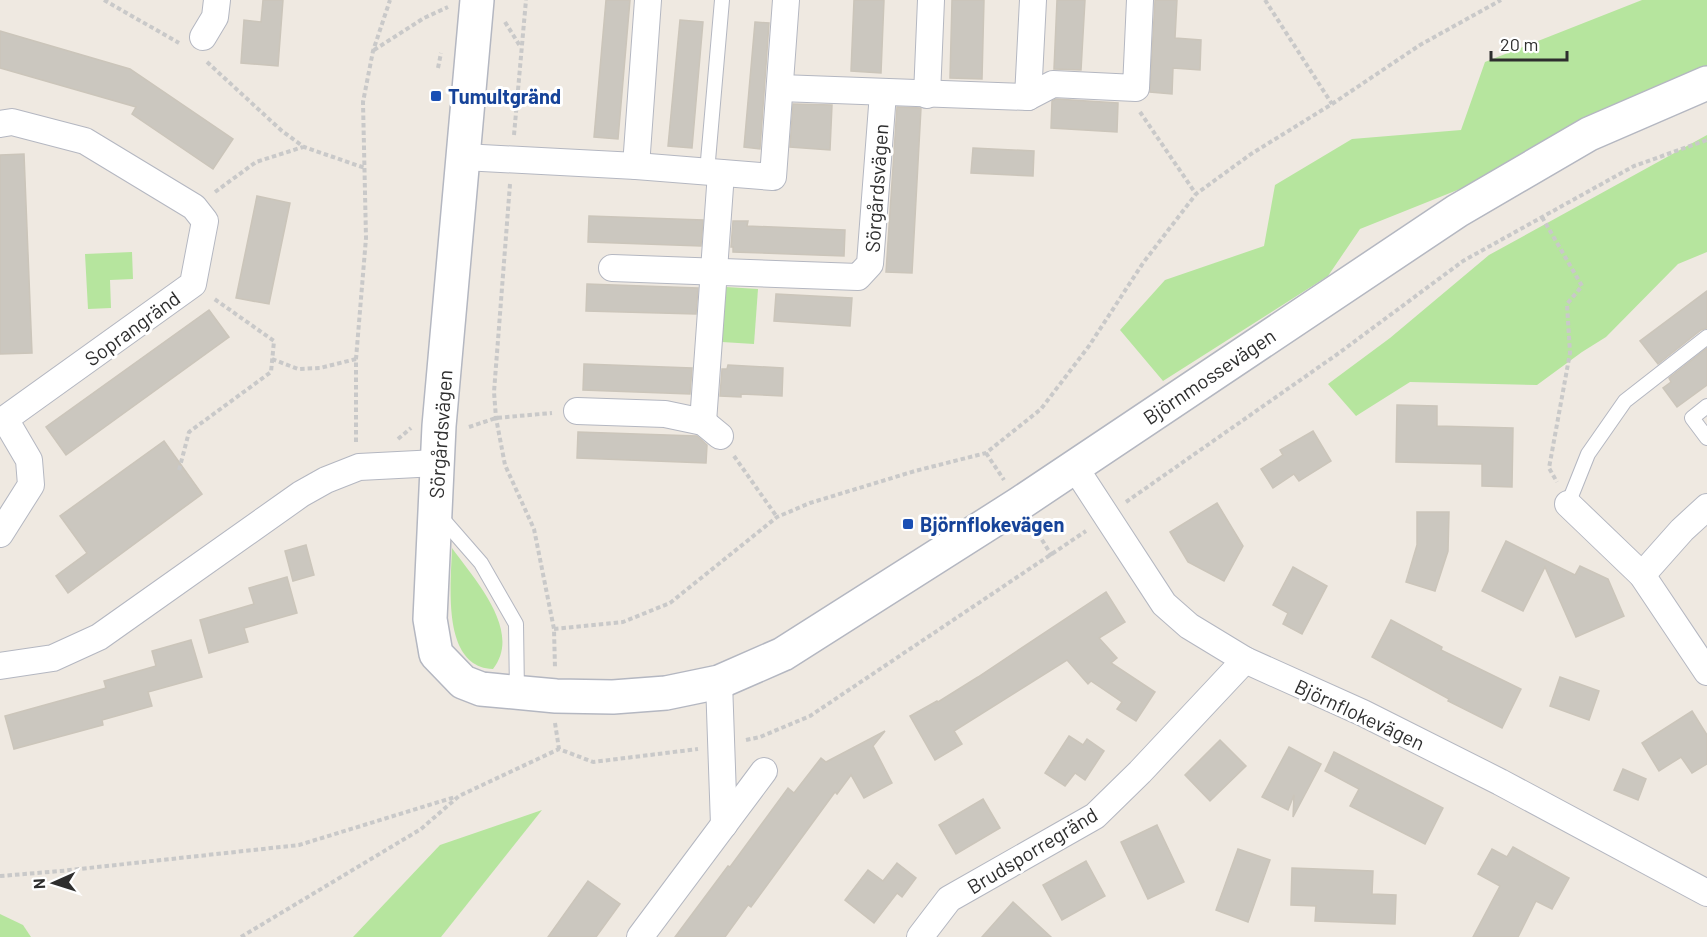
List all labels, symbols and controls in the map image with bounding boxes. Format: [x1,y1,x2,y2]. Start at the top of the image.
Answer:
scale bar [1491,24,1568,62]
text: 20 m [1500,33,1538,55]
place label: Tumultgränd [448,84,561,108]
marker: Tumultgränd [429,89,443,103]
street label: Sörgårdsvägen [860,123,892,253]
street label: Soprangränd [80,286,184,370]
street label: Björnmossevägen [1138,323,1280,429]
street label: Sörgårdsvägen [424,369,456,499]
place label: Björnflokevägen [920,512,1064,536]
marker: Björnflokevägen [901,517,915,531]
street label: Björnflokevägen [1291,673,1429,755]
street label: Brudsporregränd [963,802,1101,898]
north arrow [24,853,84,913]
text: N [29,878,48,890]

